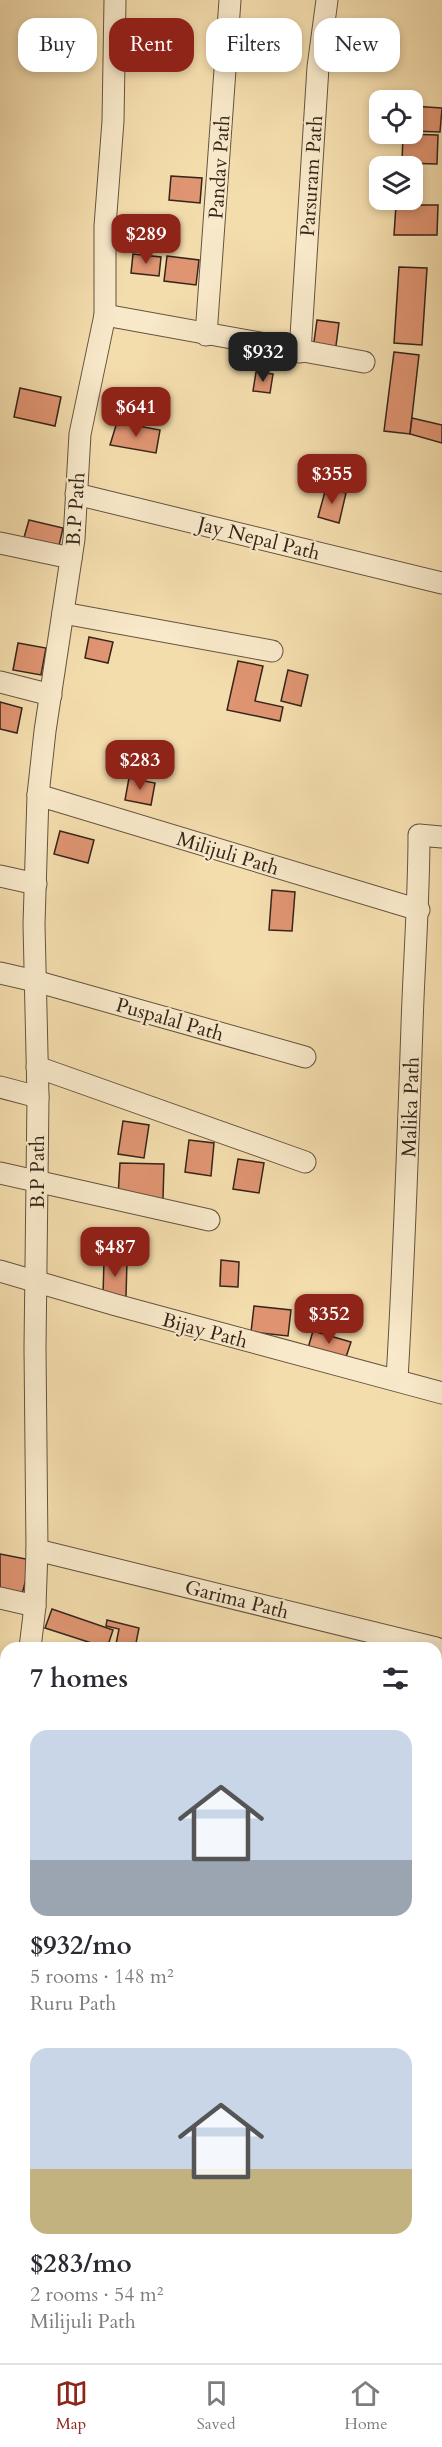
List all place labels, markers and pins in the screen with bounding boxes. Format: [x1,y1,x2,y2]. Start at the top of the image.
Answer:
pin: $289 [110,214,182,265]
pin: $932 [227,332,299,383]
pin: $641 [100,387,172,438]
pin: $355 [296,454,368,505]
pin: $283 [104,740,176,791]
pin: $487 [79,1227,151,1278]
pin: $352 [293,1294,365,1345]

